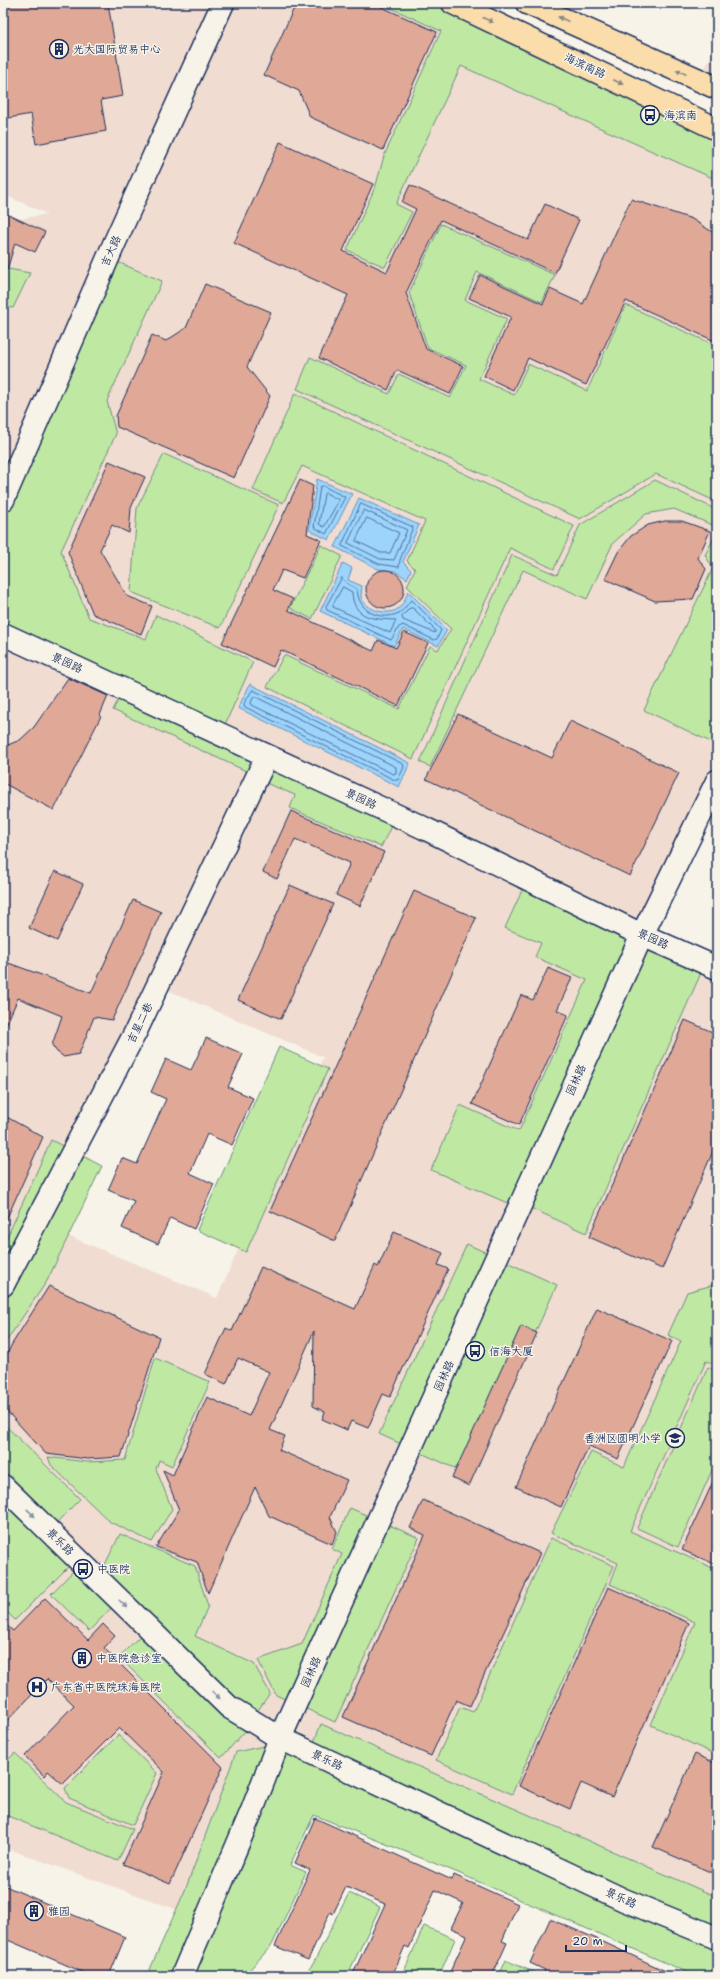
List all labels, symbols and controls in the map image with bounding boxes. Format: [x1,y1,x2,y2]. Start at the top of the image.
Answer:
one-way arrow [557,16,568,22]
one-way arrow [482,17,494,23]
building icon: 光大国际贸易中心 [48,38,70,60]
place label: 光大国际贸易中心 [73,42,161,57]
street label: 海滨南路 [562,50,608,82]
one-way arrow [676,69,687,75]
one-way arrow [612,79,624,85]
bus stop icon: 海滨南 [639,104,661,126]
place label: 海滨南 [664,108,697,123]
street label: 吉大路 [97,233,125,269]
street label: 景园路 [49,649,85,677]
street label: 景园路 [343,785,379,813]
street label: 景园路 [635,925,671,953]
street label: 吉星二巷 [124,1000,156,1046]
street label: 园林路 [562,1062,590,1098]
bus stop icon: 信海大厦 [464,1340,486,1362]
place label: 信海大厦 [489,1344,533,1359]
street label: 园林路 [430,1358,458,1394]
school or university icon: 香洲区圆明小学 [664,1427,686,1449]
place label: 香洲区圆明小学 [584,1431,661,1446]
one-way arrow [26,1508,36,1518]
street label: 景乐路 [43,1525,77,1559]
bus stop icon: 中医院 [72,1558,94,1580]
place label: 中医院 [97,1562,130,1577]
one-way arrow [118,1599,128,1609]
building icon: 中医院急诊室 [71,1647,93,1669]
place label: 中医院急诊室 [96,1651,162,1666]
street label: 园林路 [297,1654,325,1690]
hospital icon: 广东省中医院珠海医院 [26,1676,48,1698]
place label: 广东省中医院珠海医院 [51,1680,161,1695]
one-way arrow [211,1690,221,1700]
street label: 景乐路 [309,1746,345,1774]
street label: 景乐路 [603,1884,639,1912]
building icon: 雅园 [23,1900,45,1922]
place label: 雅园 [48,1904,70,1919]
scale bar [566,1927,626,1953]
text: 20 m [572,1933,603,1949]

